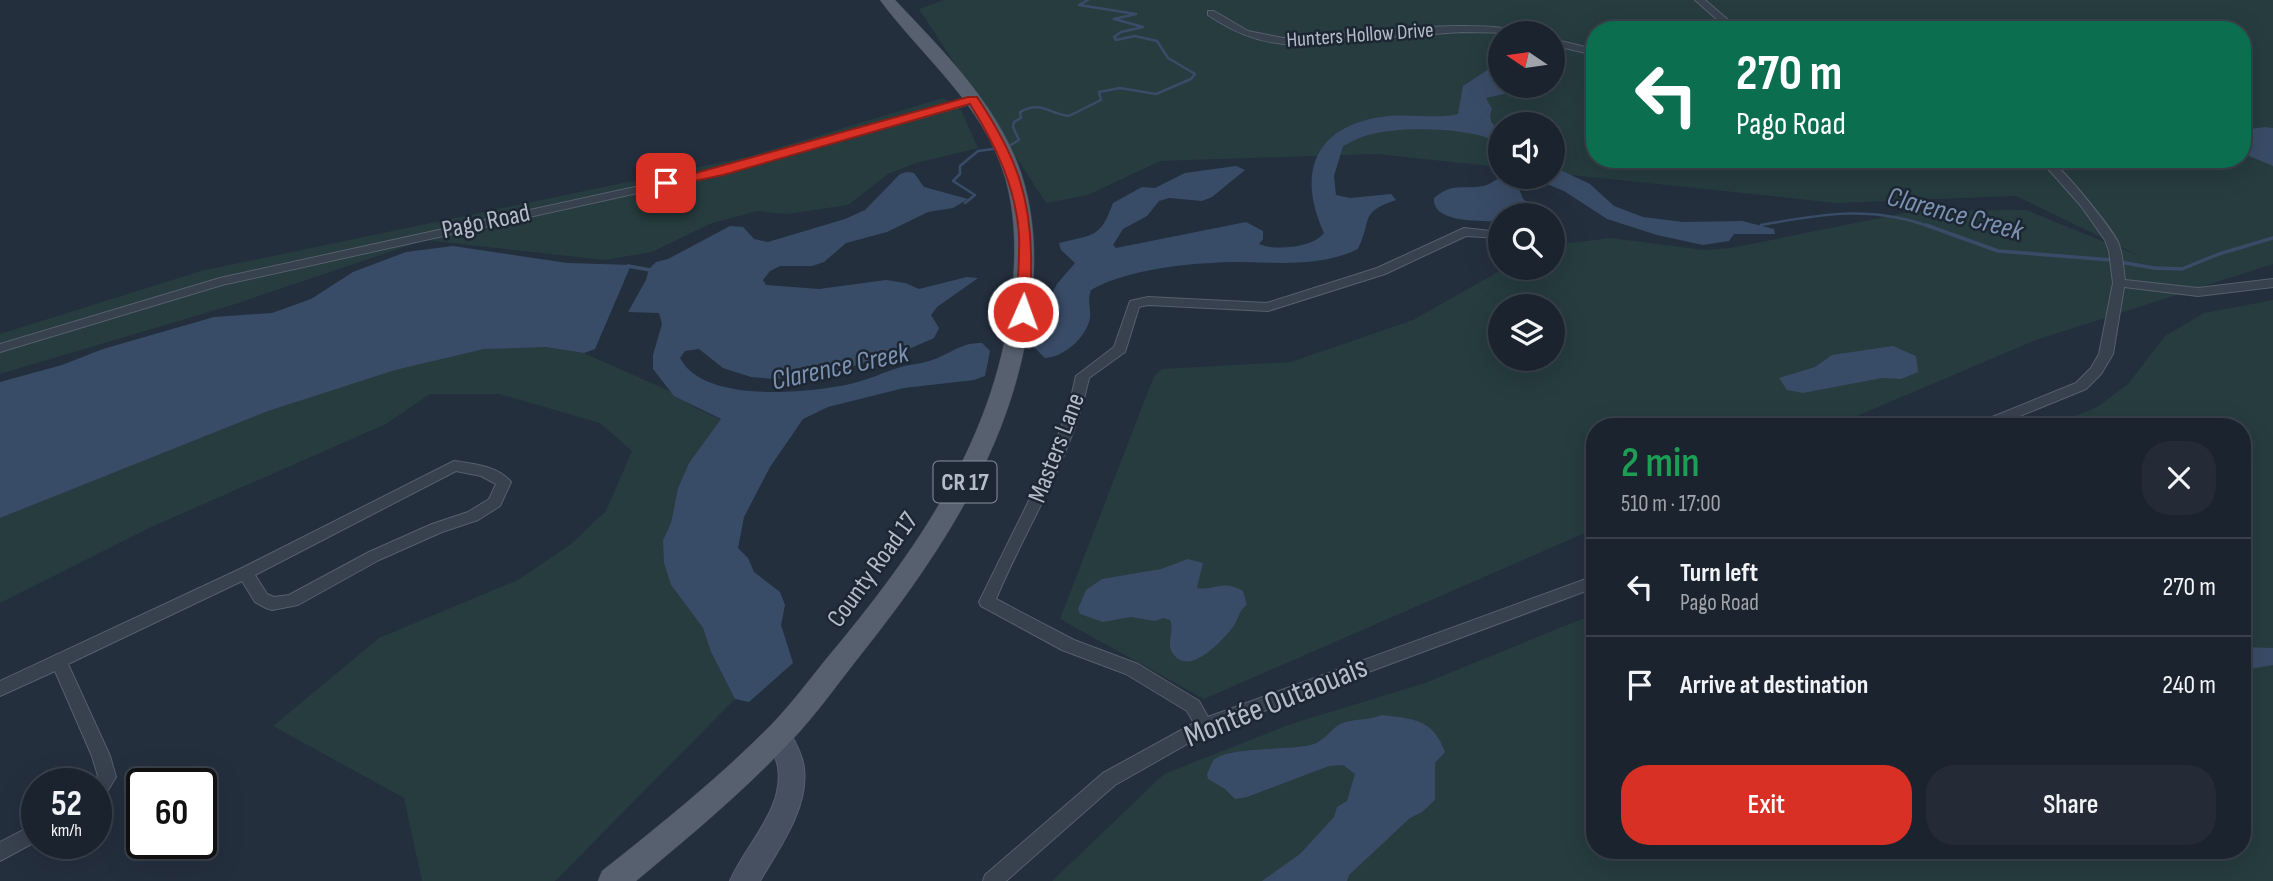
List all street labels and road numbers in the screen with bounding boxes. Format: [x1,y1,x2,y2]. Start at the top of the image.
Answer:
street label: Hunters Hollow Drive [1286,17,1434,53]
street label: Pago Road [439,198,533,246]
street label: Masters Lane [1022,389,1092,507]
road number: CR 17 [934,462,996,503]
street label: County Road 17 [821,506,925,633]
street label: Montée Outaouais [1179,648,1373,756]

